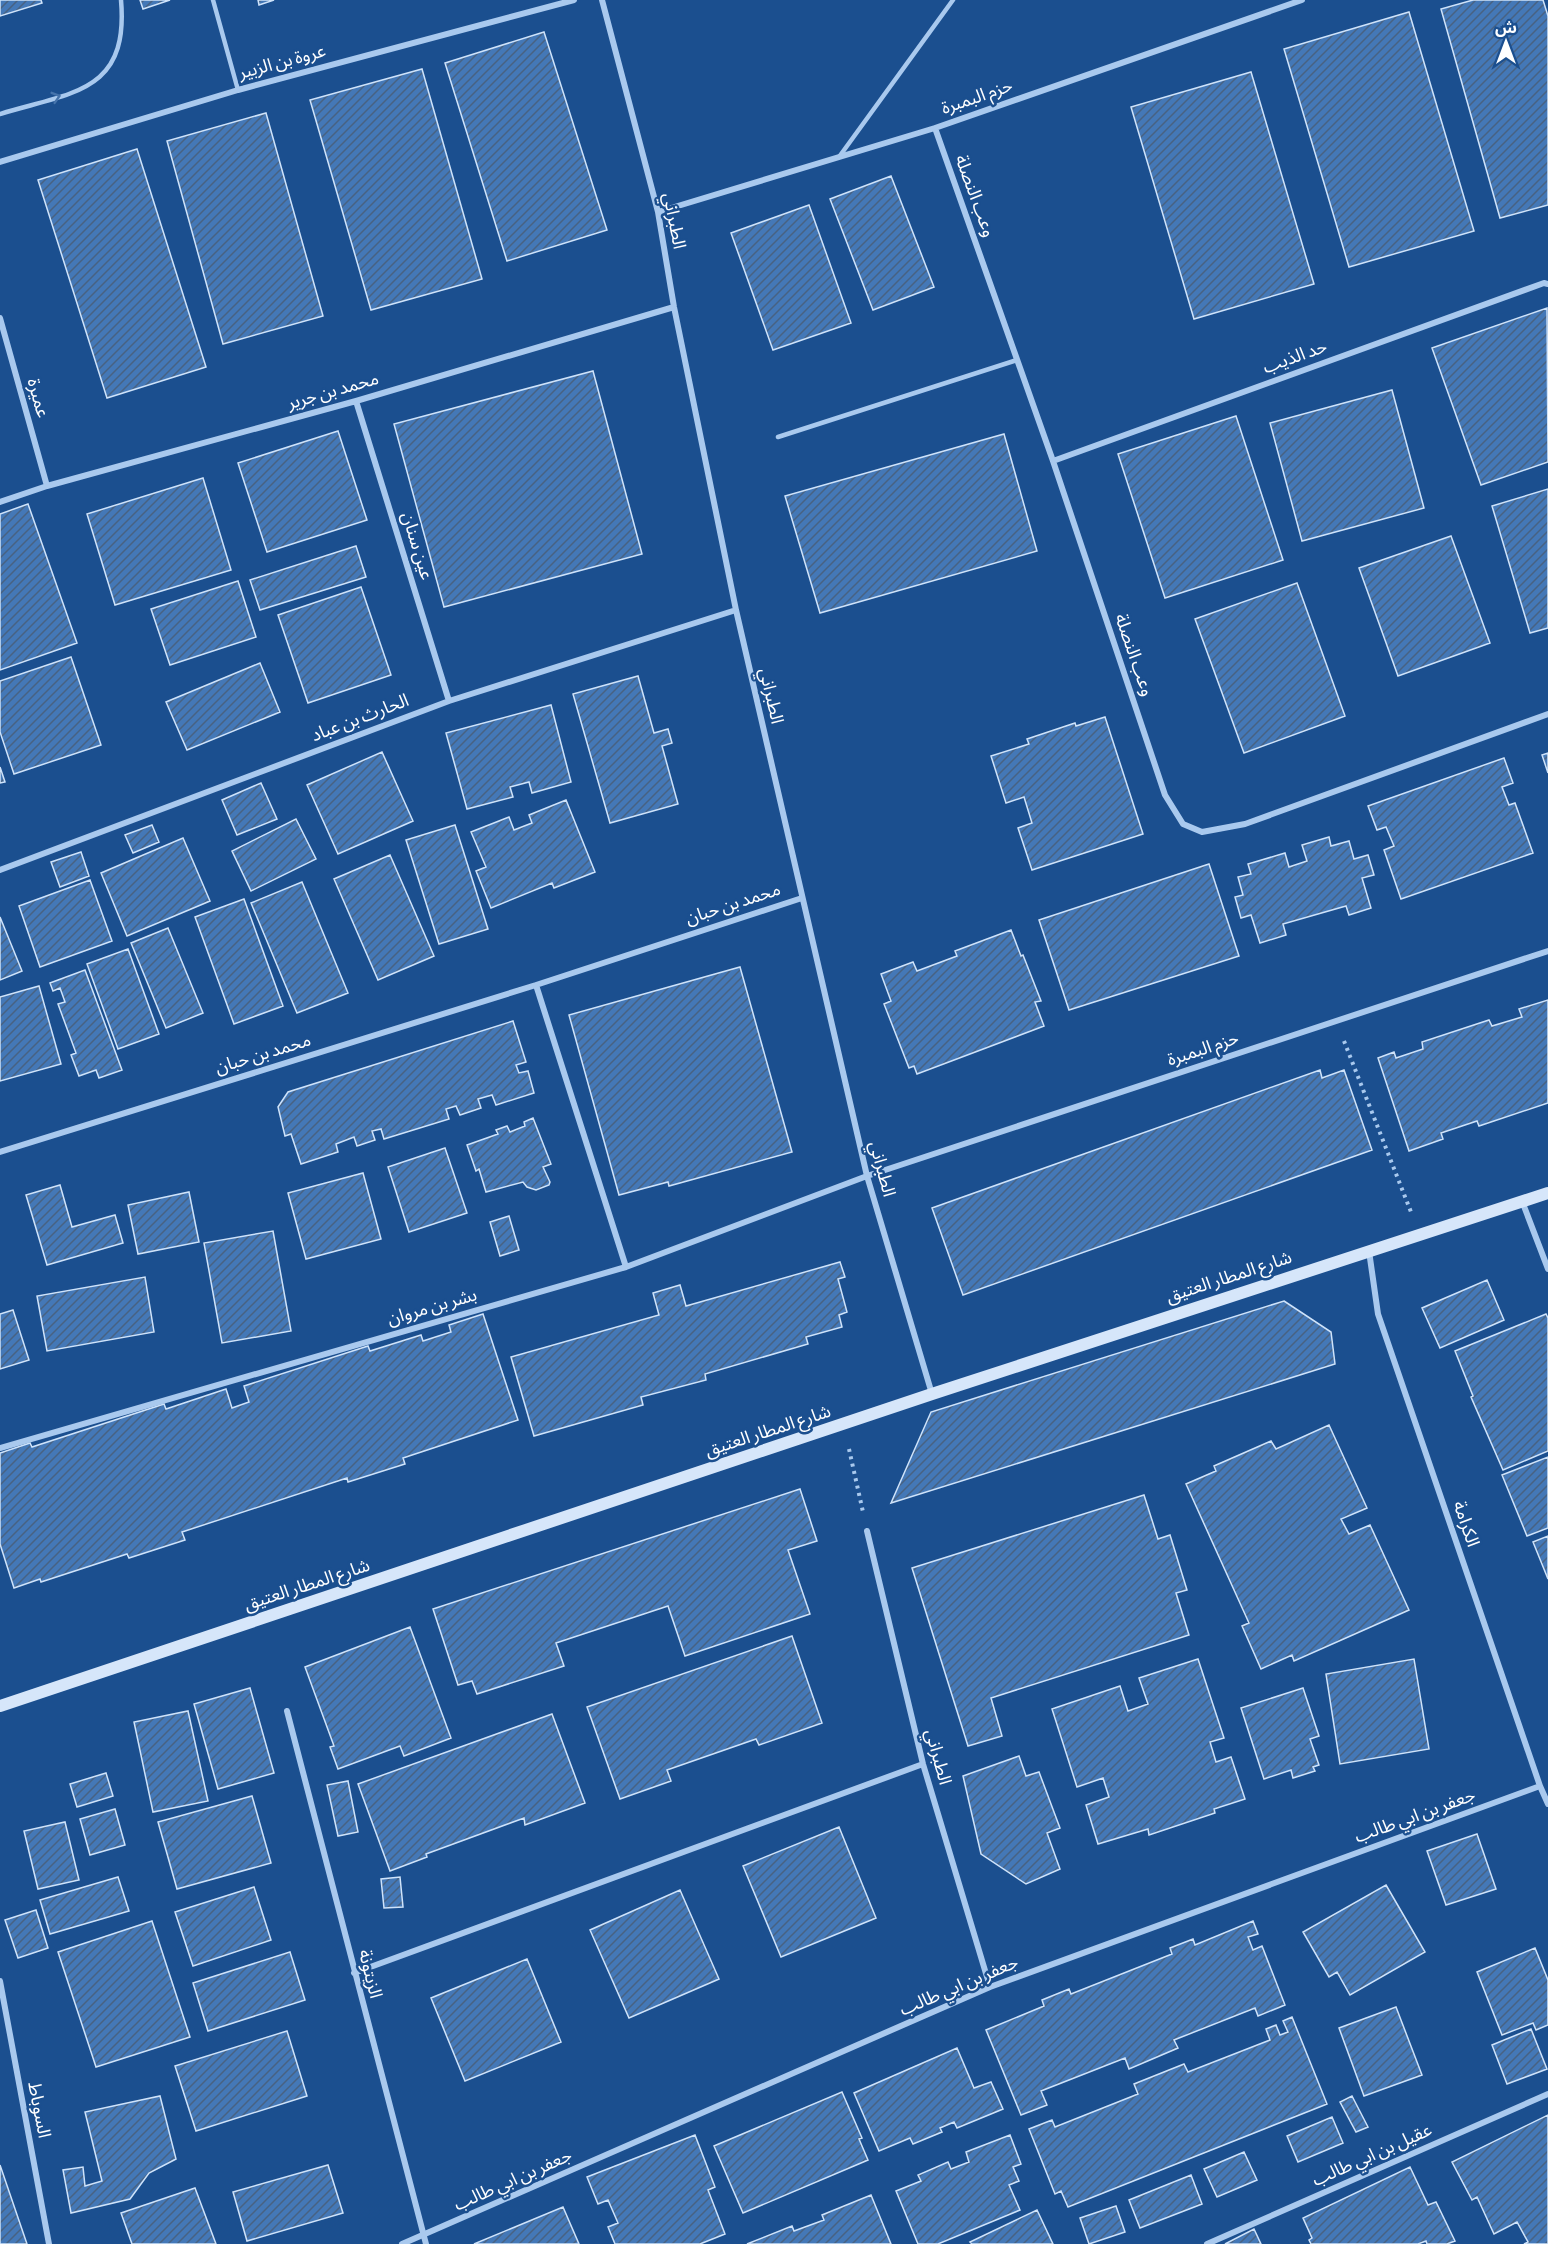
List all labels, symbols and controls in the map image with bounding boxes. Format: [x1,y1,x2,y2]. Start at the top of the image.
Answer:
north arrow [1476,12,1536,72]
text: ش [1495,19,1517,38]
street label: عروة بن الزبير [235,40,328,84]
street label: حزم البمبرة [939,75,1016,122]
one-way arrow [50,92,61,104]
street label: وعب النصلة [950,152,1000,240]
street label: الطبراني [656,191,690,251]
street label: حد الذيب [1260,336,1330,378]
street label: محمد بن جرير [284,368,381,414]
street label: عميرة [22,376,54,420]
street label: عين سنان [397,510,437,582]
street label: وعب النصلة [1110,611,1158,699]
street label: الطبراني [752,666,788,727]
street label: الحارث بن عباد [308,690,412,746]
street label: محمد بن حبان [683,879,783,929]
street label: حزم البمبرة [1165,1028,1242,1073]
street label: محمد بن حبان [213,1029,313,1079]
street label: الطبراني [862,1139,900,1200]
street label: شارع المطار العتيق [1163,1247,1296,1310]
street label: بشر بن مروان [385,1284,479,1330]
street label: شارع المطار العتيق [702,1401,835,1464]
street label: الكرامة [1448,1498,1484,1550]
street label: شارع المطار العتيق [241,1555,374,1618]
street label: الطبراني [918,1727,956,1788]
street label: جعفر بن ابي طالب [1352,1784,1479,1850]
street label: الزيتونة [354,1947,386,2001]
street label: جعفر بن ابي طالب [897,1952,1022,2022]
street label: السوباط [23,2080,55,2140]
street label: عقيل بن ابي طالب [1309,2119,1436,2193]
street label: جعفر بن ابي طالب [451,2145,576,2217]

